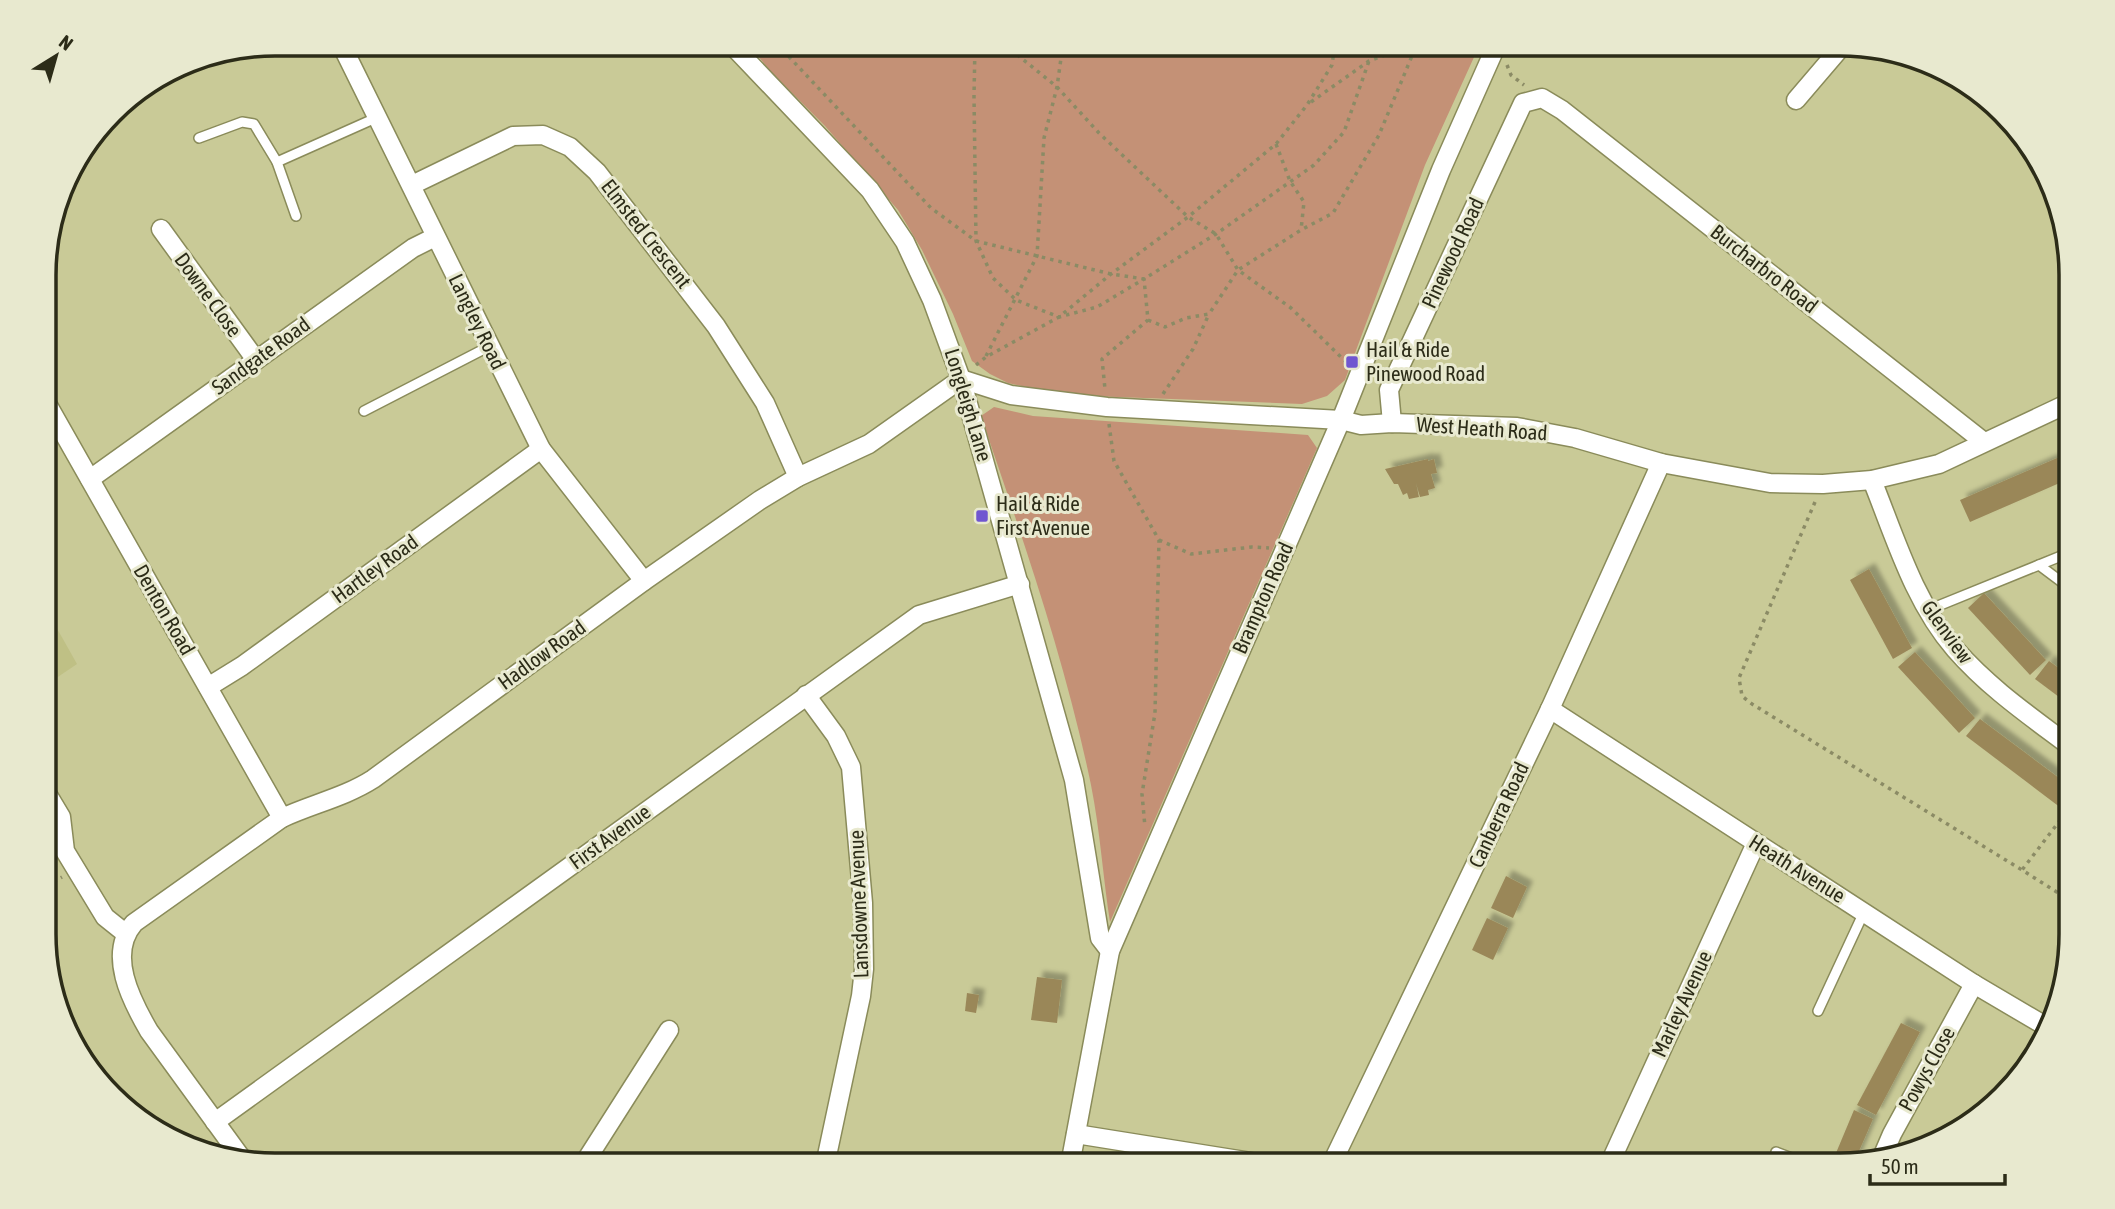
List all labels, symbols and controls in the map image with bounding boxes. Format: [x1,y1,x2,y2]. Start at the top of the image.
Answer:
north arrow [21,21,91,91]
text: N [55,30,77,55]
street label: Elmsted Crescent [597,174,697,292]
street label: Pinewood Road [1416,193,1488,312]
street label: Burcharbro Road [1706,219,1823,317]
street label: Downe Close [170,248,247,341]
street label: Langley Road [444,270,511,373]
street label: Sandgate Road [207,312,314,399]
place label: Hail & Ride Pinewood Road [1366,337,1485,385]
street label: Longleigh Lane [940,345,997,464]
marker: Hail & Ride Pinewood Road [1344,354,1360,370]
street label: West Heath Road [1416,411,1548,445]
place label: Hail & Ride First Avenue [996,491,1090,539]
marker: Hail & Ride First Avenue [974,508,990,524]
street label: Hartley Road [327,529,422,607]
street label: Brampton Road [1227,538,1297,657]
street label: Denton Road [129,560,200,659]
street label: Glenview [1917,595,1979,668]
street label: Hadlow Road [493,614,590,694]
street label: Canberra Road [1463,758,1533,871]
street label: First Avenue [564,799,654,874]
street label: Lansdowne Avenue [843,829,873,979]
street label: Heath Avenue [1745,829,1850,907]
street label: Marley Avenue [1646,947,1716,1060]
street label: Powys Close [1893,1022,1959,1115]
scale bar [1870,1142,2005,1186]
text: 50 m [1881,1154,1919,1178]

